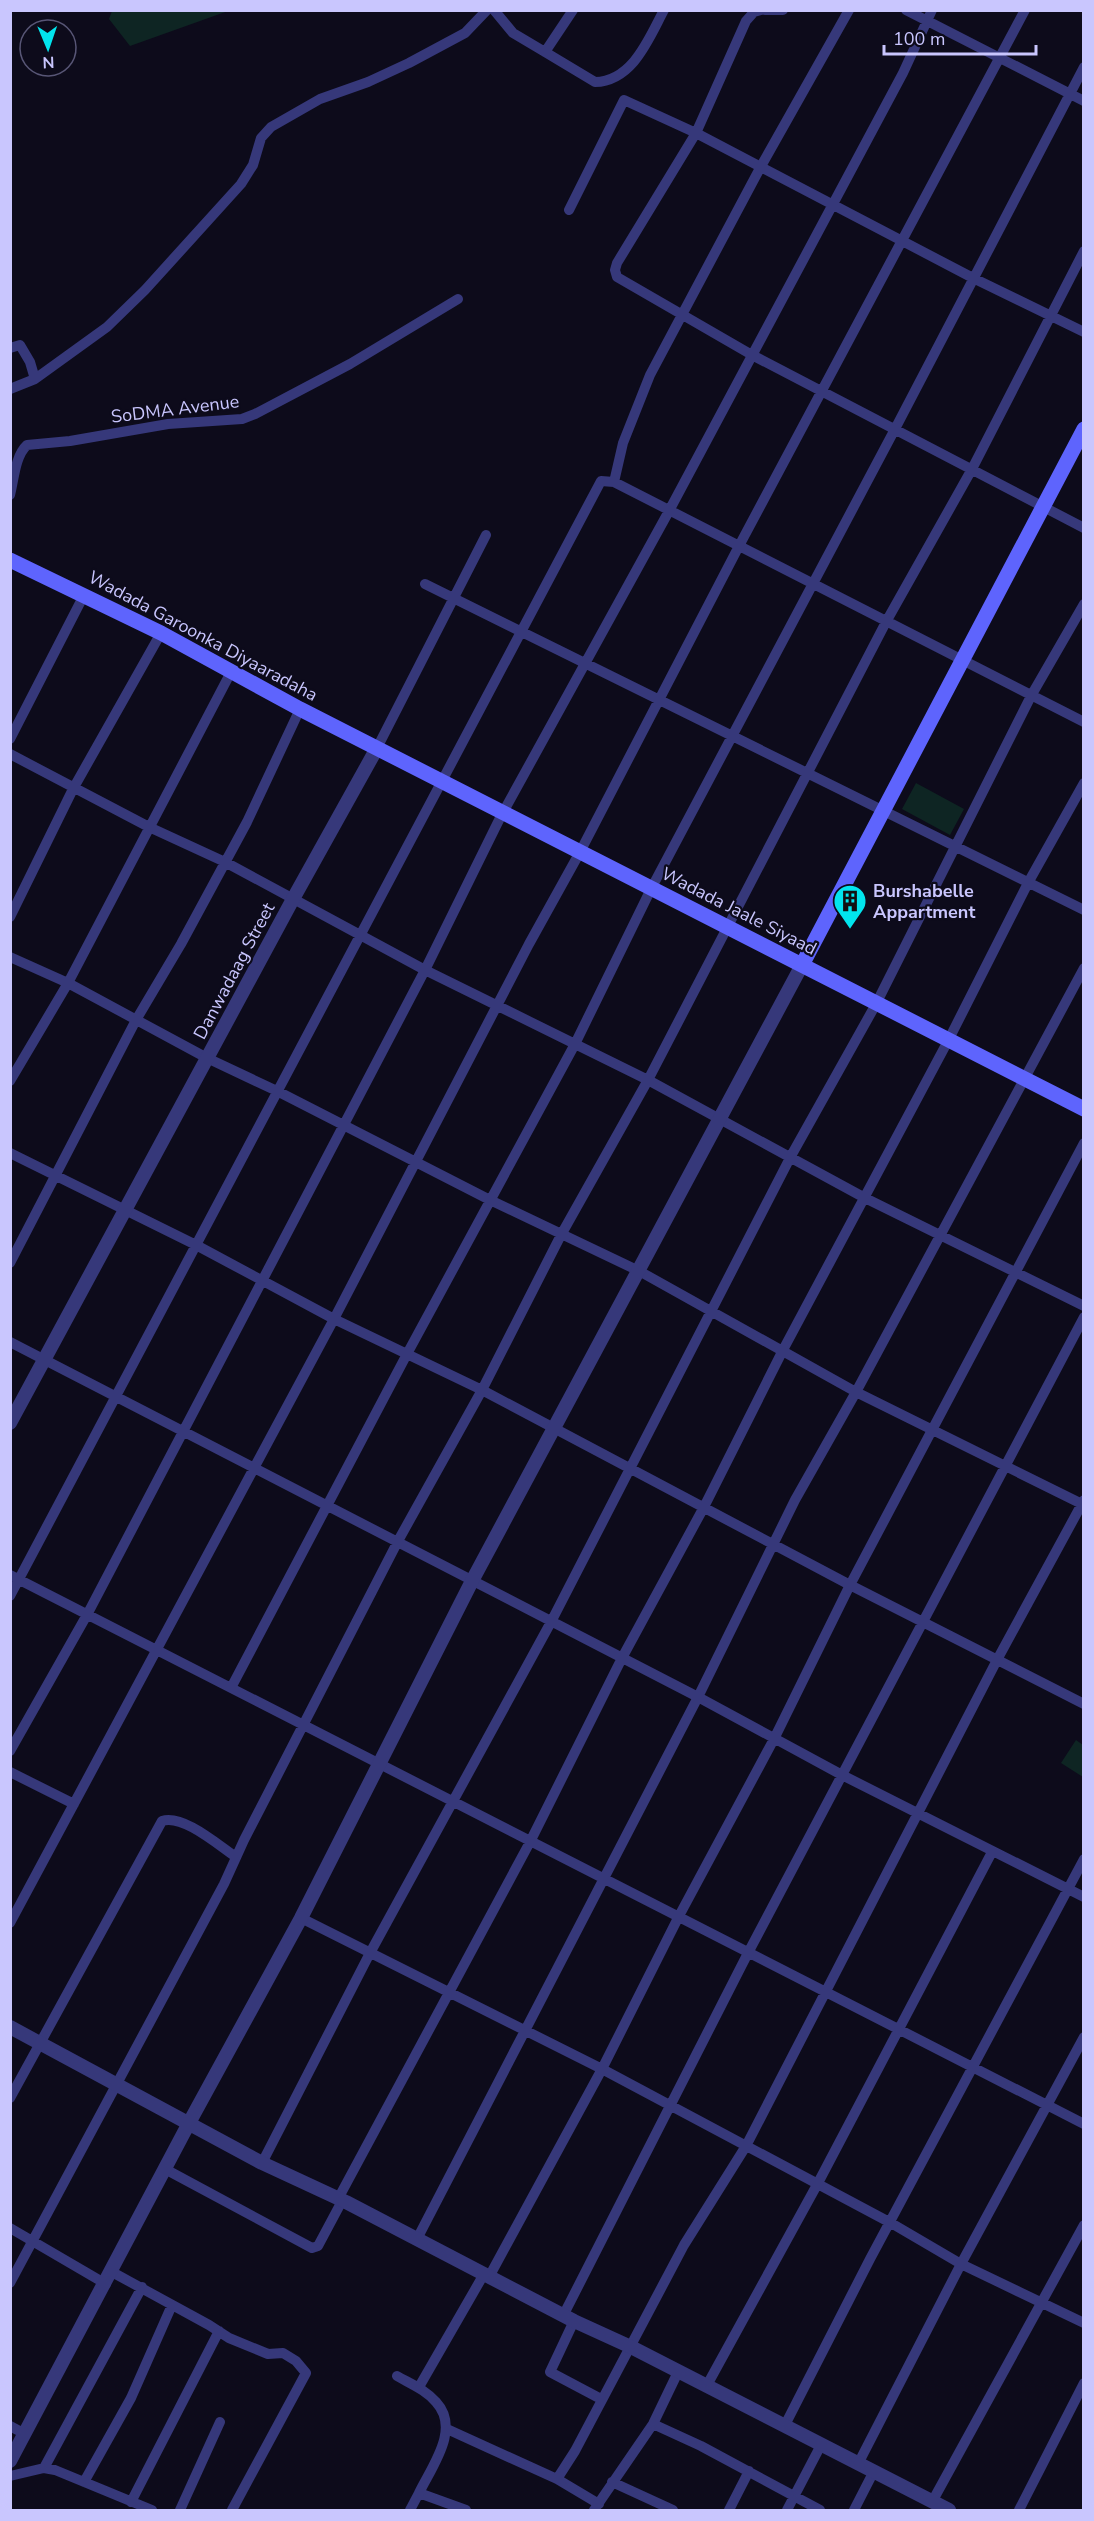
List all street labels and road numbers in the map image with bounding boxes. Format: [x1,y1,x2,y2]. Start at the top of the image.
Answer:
street label: SoDMA Avenue [110,389,240,429]
street label: Wadada Garoonka Diyaaradaha [84,565,322,707]
street label: Wadada Jaale Siyaad [657,861,821,961]
street label: Danwadaag Street [188,898,280,1043]

